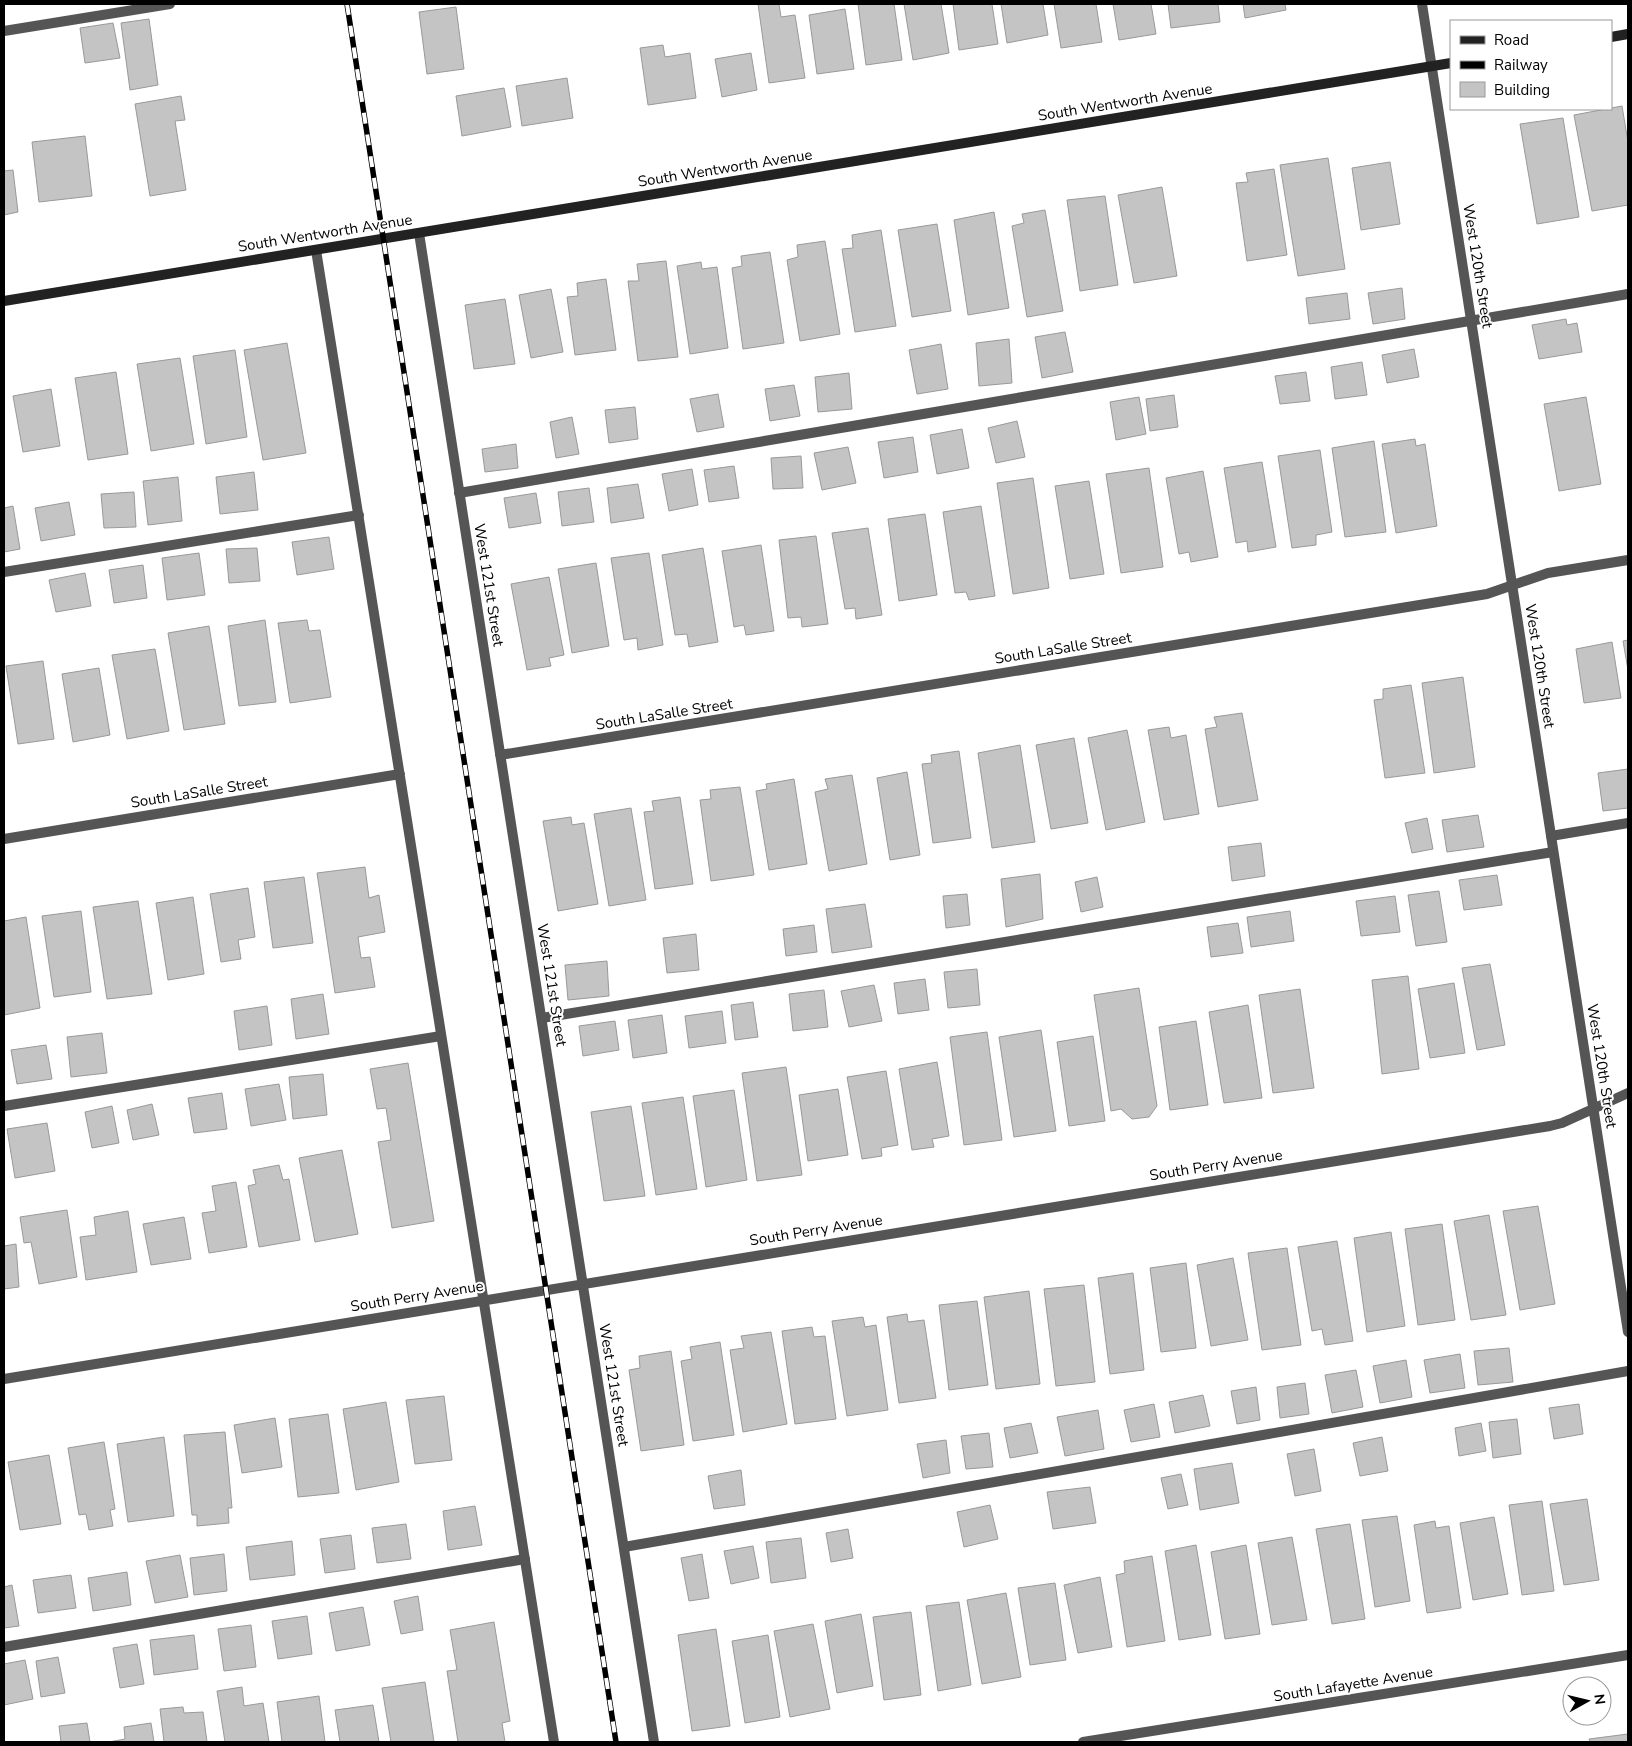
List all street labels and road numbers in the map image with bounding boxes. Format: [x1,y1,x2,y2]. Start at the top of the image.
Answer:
street label: South Wentworth Avenue [1036,78,1214,126]
street label: South Wentworth Avenue [636,144,814,192]
street label: West 120th Street [1458,202,1498,330]
street label: South Wentworth Avenue [236,209,414,257]
street label: West 121st Street [469,522,509,649]
street label: West 120th Street [1520,602,1560,730]
street label: South LaSalle Street [993,627,1134,669]
street label: South LaSalle Street [594,693,735,735]
street label: South LaSalle Street [129,771,270,813]
street label: West 121st Street [532,922,572,1049]
street label: West 120th Street [1582,1002,1622,1130]
street label: South Perry Avenue [1148,1145,1284,1185]
street label: South Perry Avenue [748,1210,884,1250]
street label: South Perry Avenue [349,1276,485,1316]
street label: West 121st Street [594,1322,634,1449]
street label: South Lafayette Avenue [1272,1662,1434,1706]

